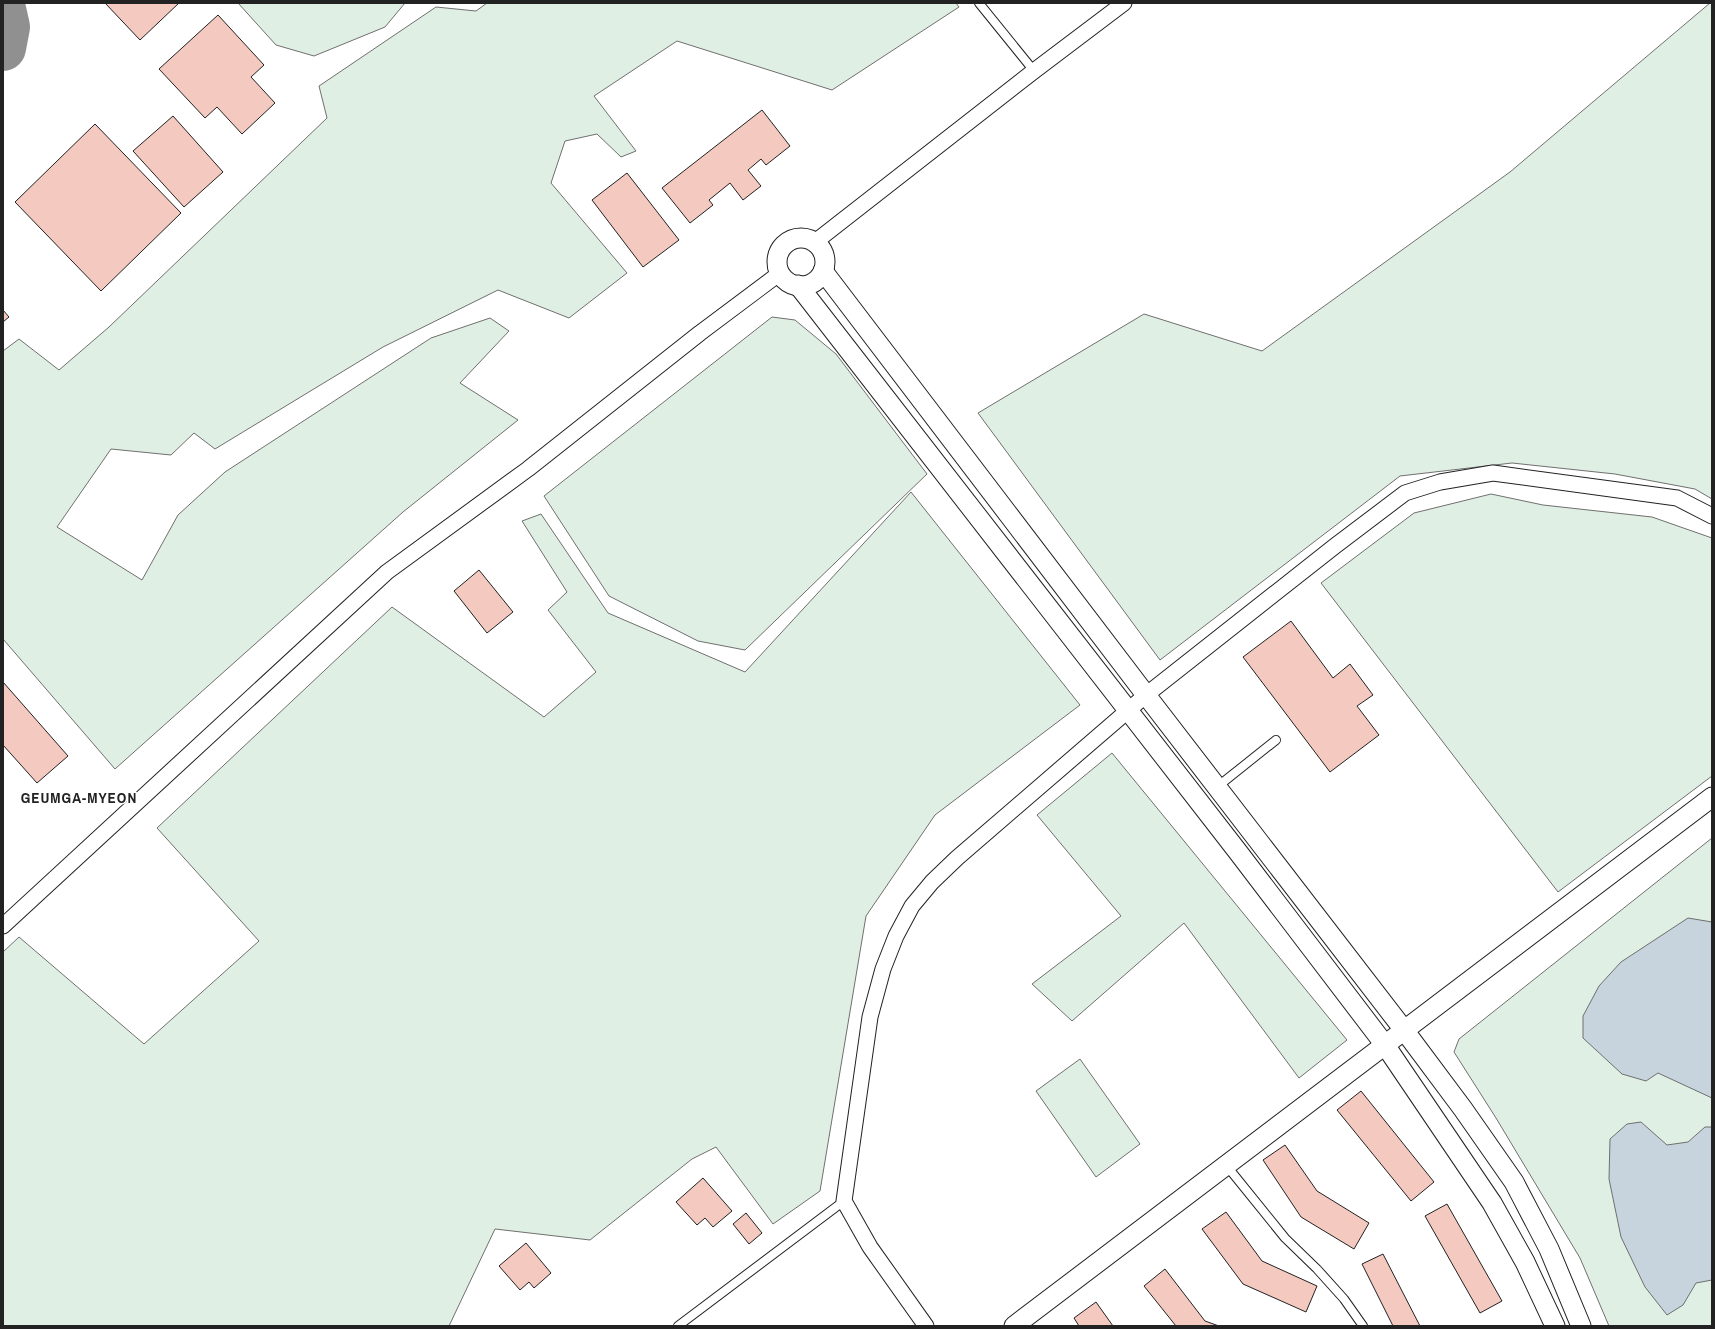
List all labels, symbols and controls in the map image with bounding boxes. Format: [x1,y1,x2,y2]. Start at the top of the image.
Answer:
district label: GEUMGA-MYEON [21,787,137,808]

